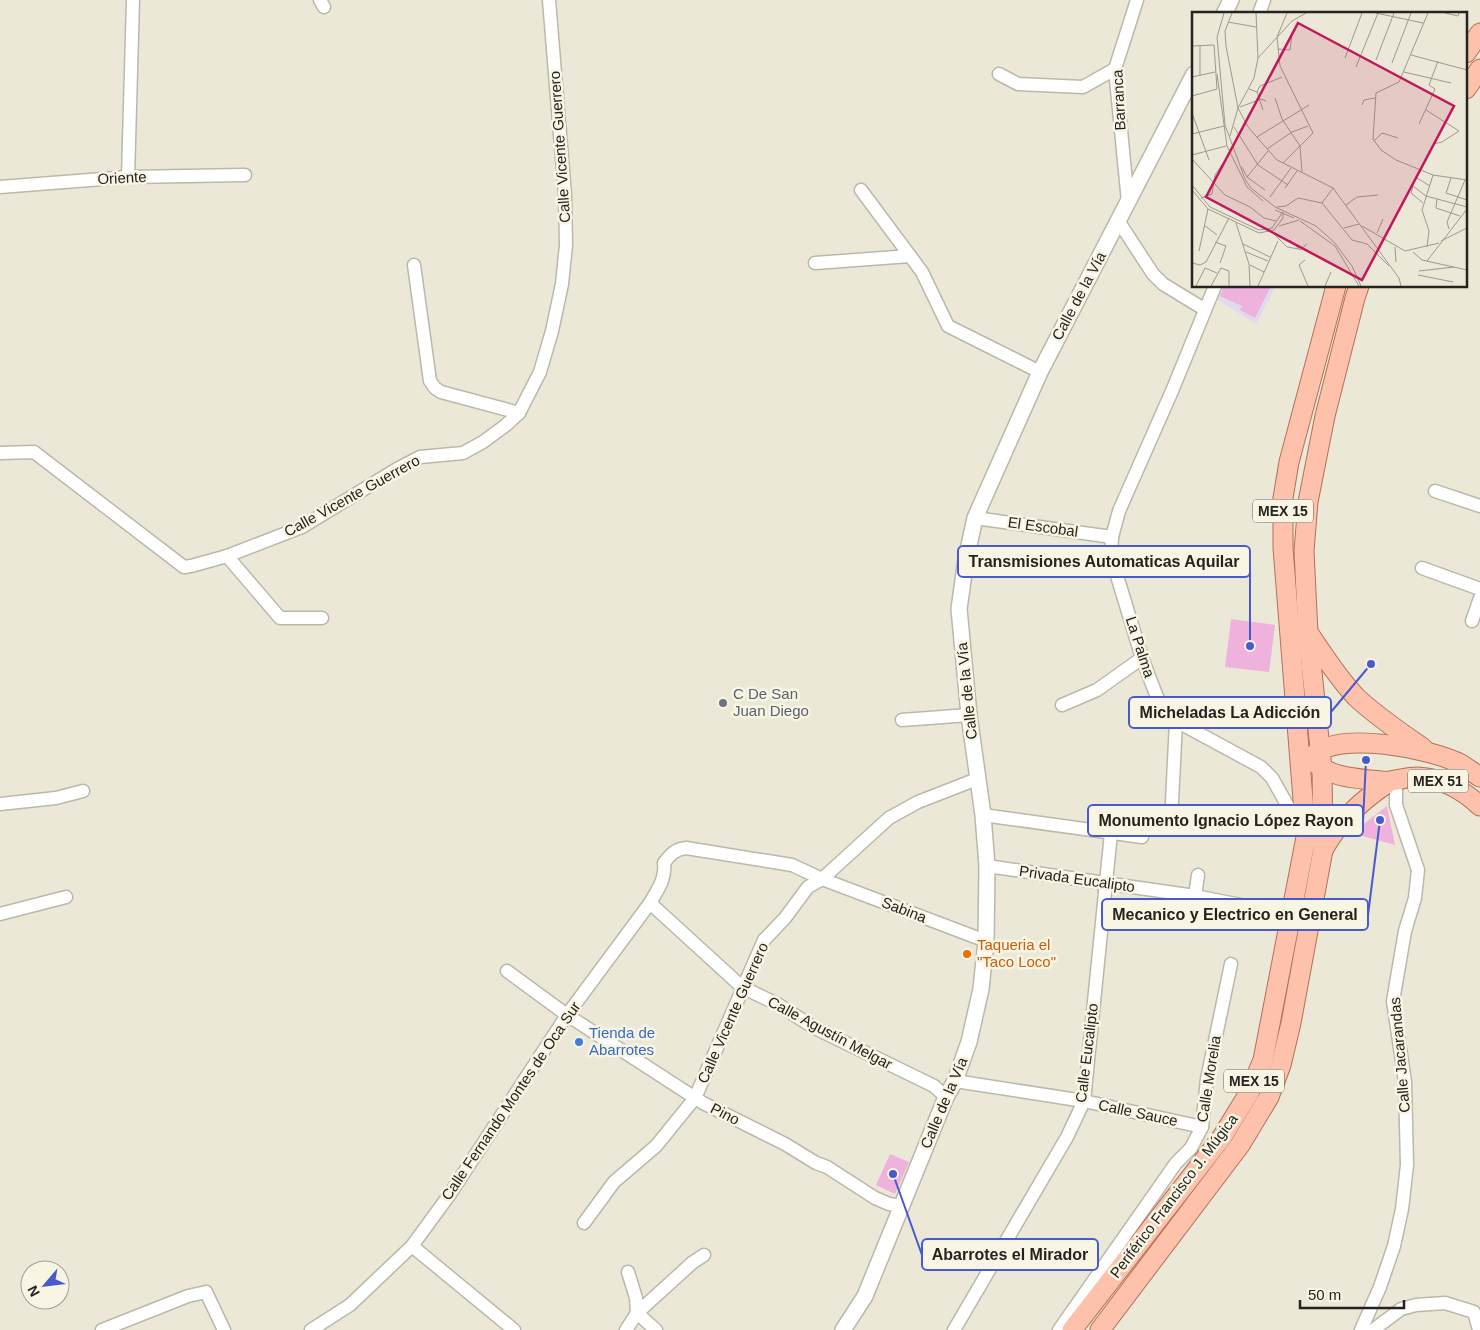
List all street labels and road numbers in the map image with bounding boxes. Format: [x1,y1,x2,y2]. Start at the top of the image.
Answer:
street label: Barranca [1108,69,1129,131]
street label: Calle Vicente Guerrero [546,70,573,224]
street label: Oriente [97,168,147,187]
street label: Calle de la Vía [1048,248,1109,343]
street label: Calle Vicente Guerrero [281,451,422,540]
road number: MEX 15 [1253,500,1313,522]
street label: El Escobal [1007,513,1079,540]
street label: La Palma [1123,614,1159,680]
street label: Calle de la Vía [953,641,980,740]
road number: MEX 51 [1408,769,1468,792]
street label: Privada Eucalipto [1018,862,1136,895]
street label: Sabina [879,893,930,926]
street label: Calle Vicente Guerrero [694,940,771,1086]
street label: Calle Agustín Melgar [765,993,895,1073]
street label: Calle Jacarandas [1386,997,1413,1114]
street label: Calle Fernando Montes de Oca Sur [438,998,584,1203]
street label: Calle Eucalipto [1072,1002,1101,1104]
street label: Calle Morelia [1193,1034,1224,1123]
street label: Calle de la Vía [917,1054,971,1151]
road number: MEX 15 [1224,1070,1284,1092]
street label: Calle Sauce [1097,1096,1179,1129]
street label: Pino [708,1099,742,1128]
street label: Periférico Francisco J. Múgica [1106,1110,1241,1281]

